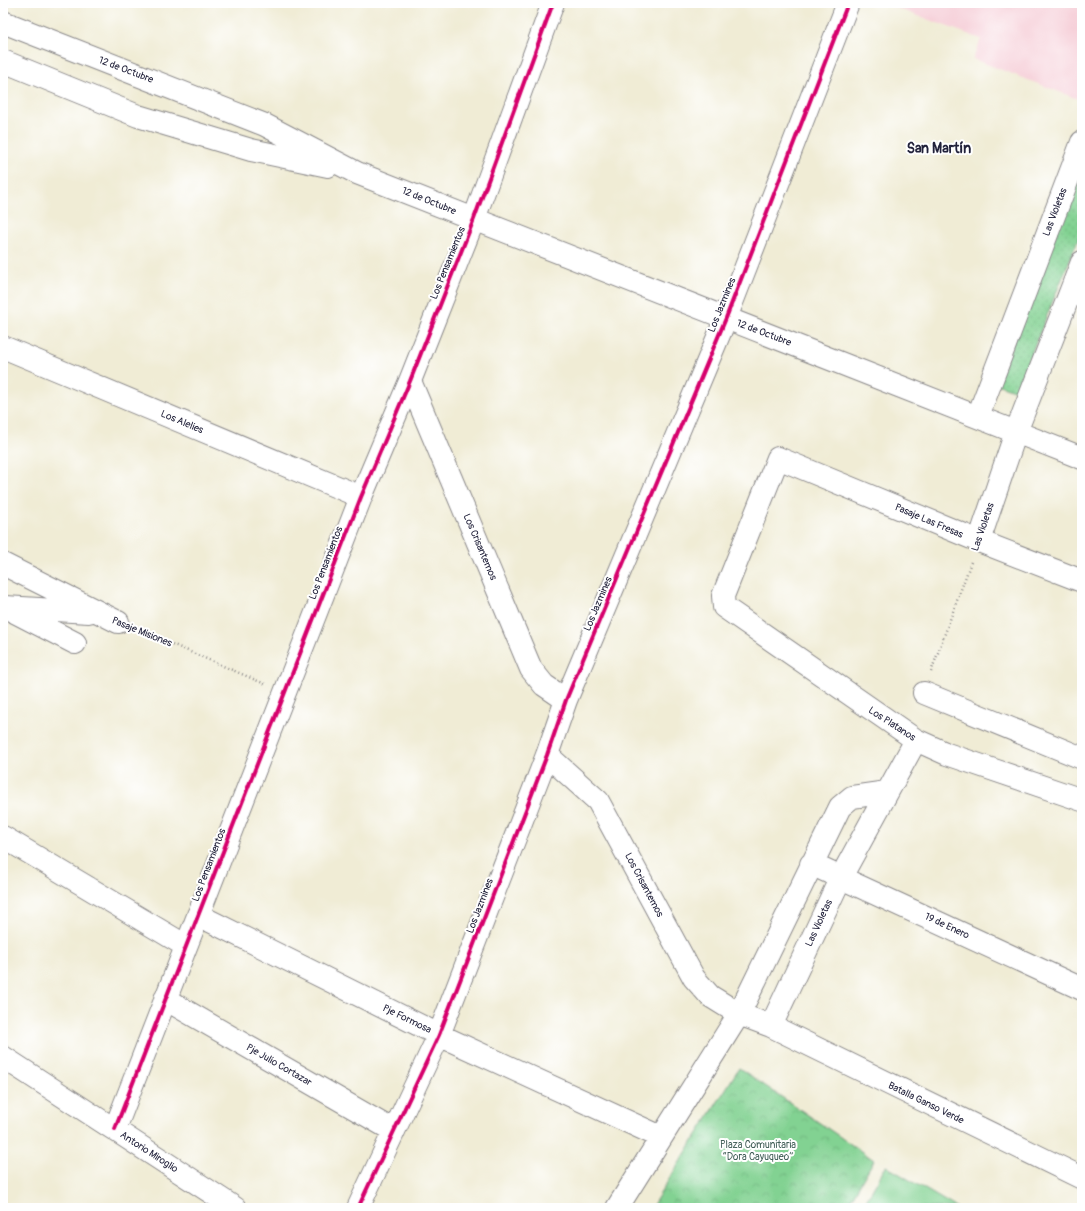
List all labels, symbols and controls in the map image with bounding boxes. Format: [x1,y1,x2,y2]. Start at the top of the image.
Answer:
street label: 12 de Octubre [97,54,155,86]
district label: San Martín [907,140,971,157]
street label: 12 de Octubre [400,185,458,217]
street label: Las Violetas [1040,186,1070,238]
street label: Los Pensamientos [428,224,468,301]
street label: Los Jazmines [706,275,739,334]
street label: 12 de Octubre [735,317,793,349]
street label: Los Alelies [159,408,206,437]
street label: Pasaje Las Fresas [893,501,965,541]
street label: Las Violetas [969,501,997,553]
street label: Los Crisantemos [461,512,500,583]
street label: Los Pensamientos [307,524,346,601]
street label: Los Jazmines [581,575,615,633]
street label: Pasaje Misiones [110,614,174,650]
street label: Los Platanos [866,704,918,744]
street label: Los Pensamientos [190,826,229,903]
street label: Los Crisantemos [622,851,666,920]
street label: Los Jazmines [464,876,496,935]
street label: Las Violetas [803,897,835,948]
street label: 19 de Enero [923,910,972,942]
street label: Pje Formosa [381,1002,434,1036]
street label: Pje Julio Cortazar [244,1041,314,1089]
street label: Batalla Ganso Verde [886,1079,966,1127]
street label: Antorio Miroglio [118,1129,181,1176]
park label: Plaza Comunitaria “Dora Cayuqueo” [720,1139,796,1163]

